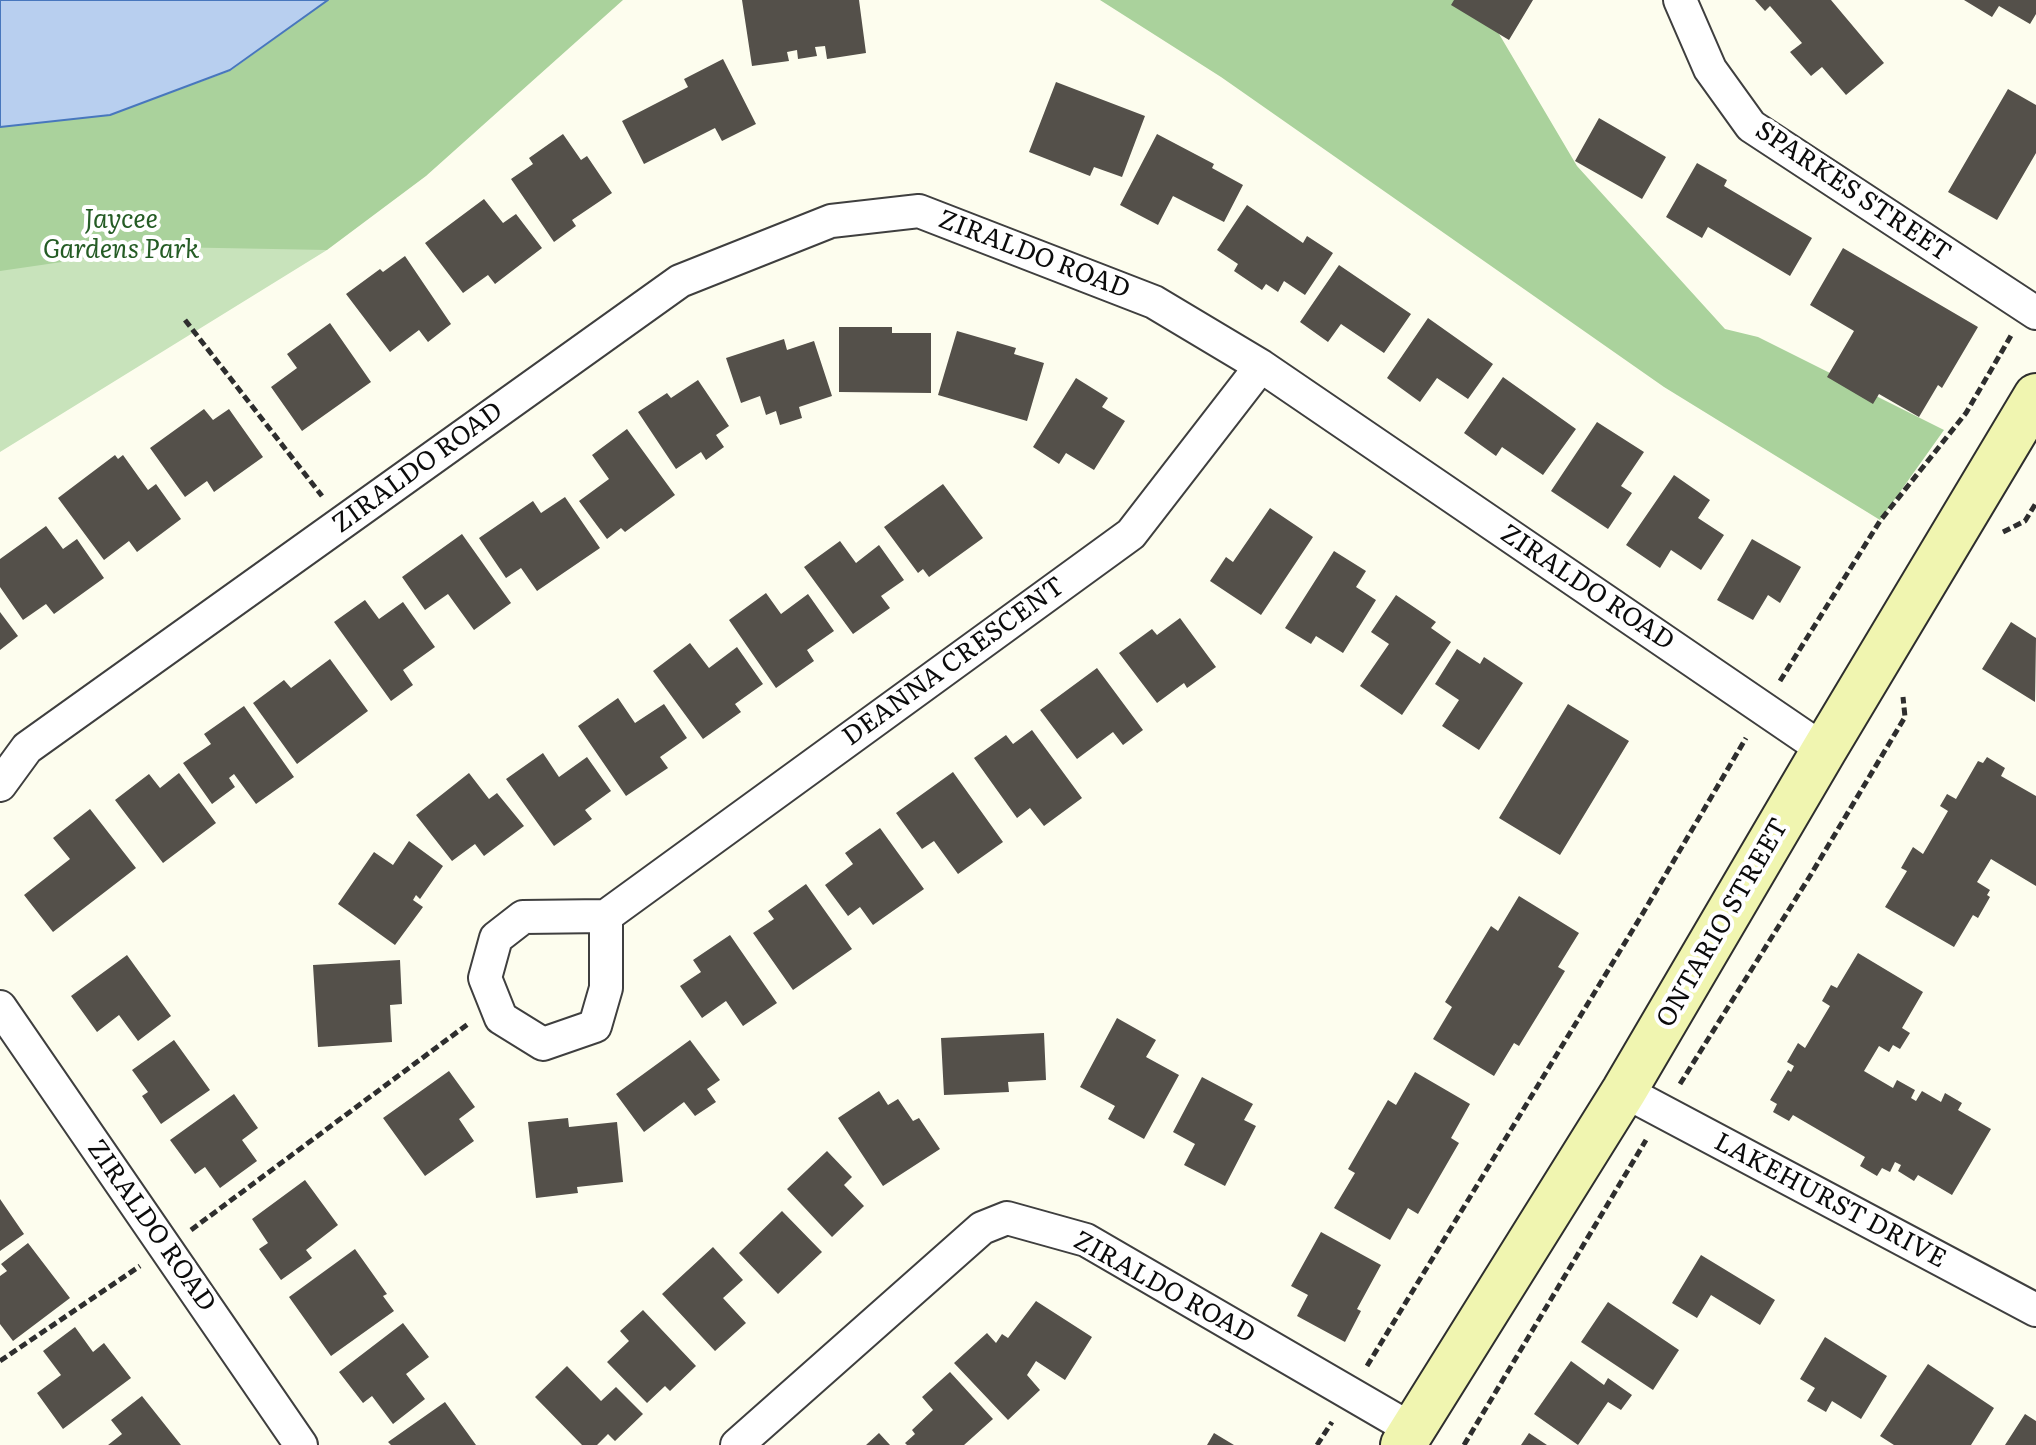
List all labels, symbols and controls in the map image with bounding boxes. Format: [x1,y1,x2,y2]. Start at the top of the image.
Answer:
street label: SPARKES STREET [1749,115,1957,269]
park label: Jaycee Gardens Park [43,204,199,266]
street label: ZIRALDO ROAD [934,204,1134,306]
street label: ZIRALDO ROAD [327,396,509,540]
street label: ZIRALDO ROAD [1494,518,1680,658]
street label: DEANNA CRESCENT [837,571,1071,753]
street label: ONTARIO STREET [1650,813,1796,1033]
street label: LAKEHURST DRIVE [1709,1127,1951,1275]
street label: ZIRALDO ROAD [80,1134,222,1318]
street label: ZIRALDO ROAD [1068,1225,1260,1351]

